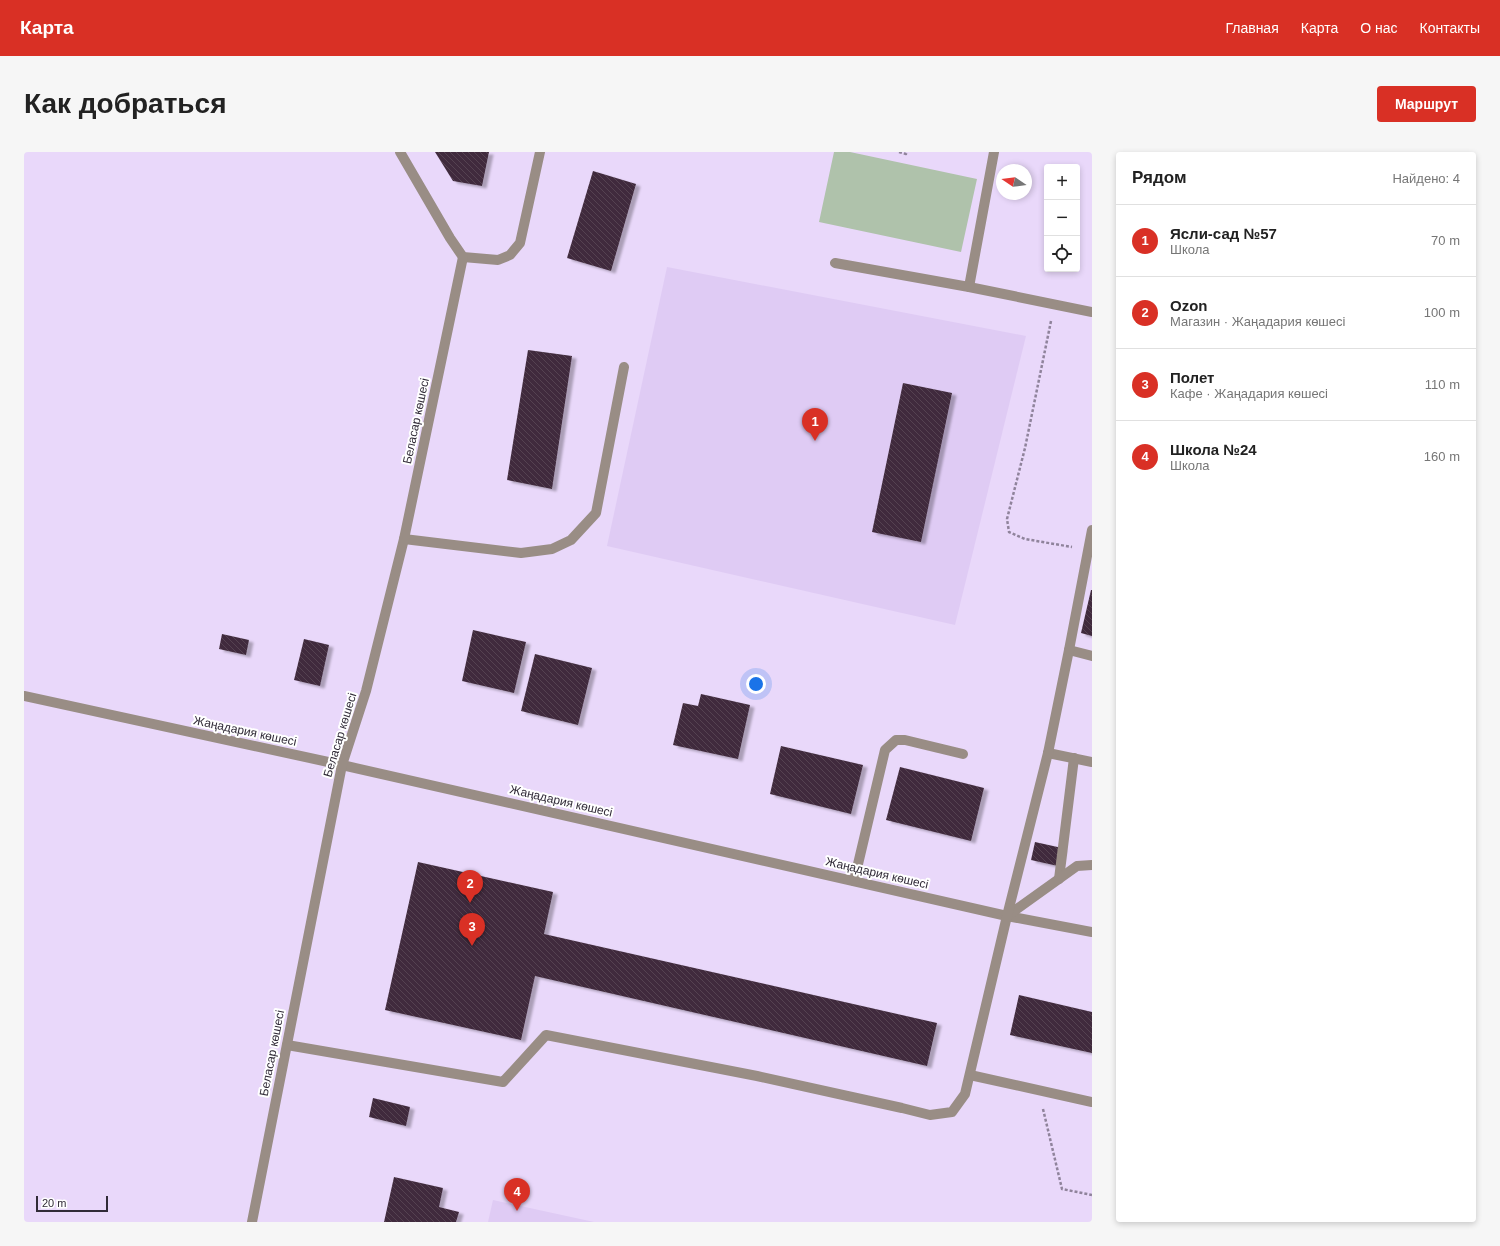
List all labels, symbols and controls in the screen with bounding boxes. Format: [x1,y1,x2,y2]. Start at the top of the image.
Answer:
text: Карта [20,17,74,38]
text: Главная [1225,20,1279,36]
text: Карта [1301,20,1338,36]
text: О нас [1360,20,1398,36]
text: Контакты [1420,20,1480,36]
button: Маршрут [1377,86,1476,122]
text: Как добраться [24,88,226,119]
north arrow [996,164,1032,200]
map controls [1044,164,1080,272]
button: + [1044,164,1080,200]
text: Рядом [1132,168,1187,187]
text: Найдено: 4 [1392,171,1460,186]
button: − [1044,200,1080,236]
text: Ясли-сад №57 [1170,225,1277,242]
text: 1 [1141,233,1149,248]
text: 70 m [1431,233,1460,248]
button: locate [1044,236,1080,272]
text: Школа [1170,242,1210,257]
text: Ozon [1170,297,1208,314]
text: 2 [1141,305,1149,320]
text: 100 m [1424,305,1460,320]
text: Магазин · Жаңадария көшесі [1170,314,1345,329]
text: Полет [1170,369,1214,386]
street label: Беласар көшесі [400,377,432,465]
text: 3 [1141,377,1149,392]
text: 110 m [1425,377,1460,392]
text: Кафе · Жаңадария көшесі [1170,386,1328,401]
pin: 1 [802,408,828,441]
text: Школа №24 [1170,441,1257,458]
text: 4 [1141,449,1149,464]
text: 160 m [1424,449,1460,464]
text: Школа [1170,458,1210,473]
your location [746,674,766,694]
street label: Беласар көшесі [321,691,359,779]
street label: Жаңадария көшесі [192,713,298,749]
street label: Жаңадария көшесі [508,782,614,820]
street label: Жаңадария көшесі [824,854,930,892]
pin: 2 [457,870,483,903]
pin: 3 [459,913,485,946]
street label: Беласар көшесі [257,1009,287,1097]
pin: 4 [504,1178,530,1211]
scale bar [36,1194,108,1213]
text: 20 m [42,1197,66,1209]

